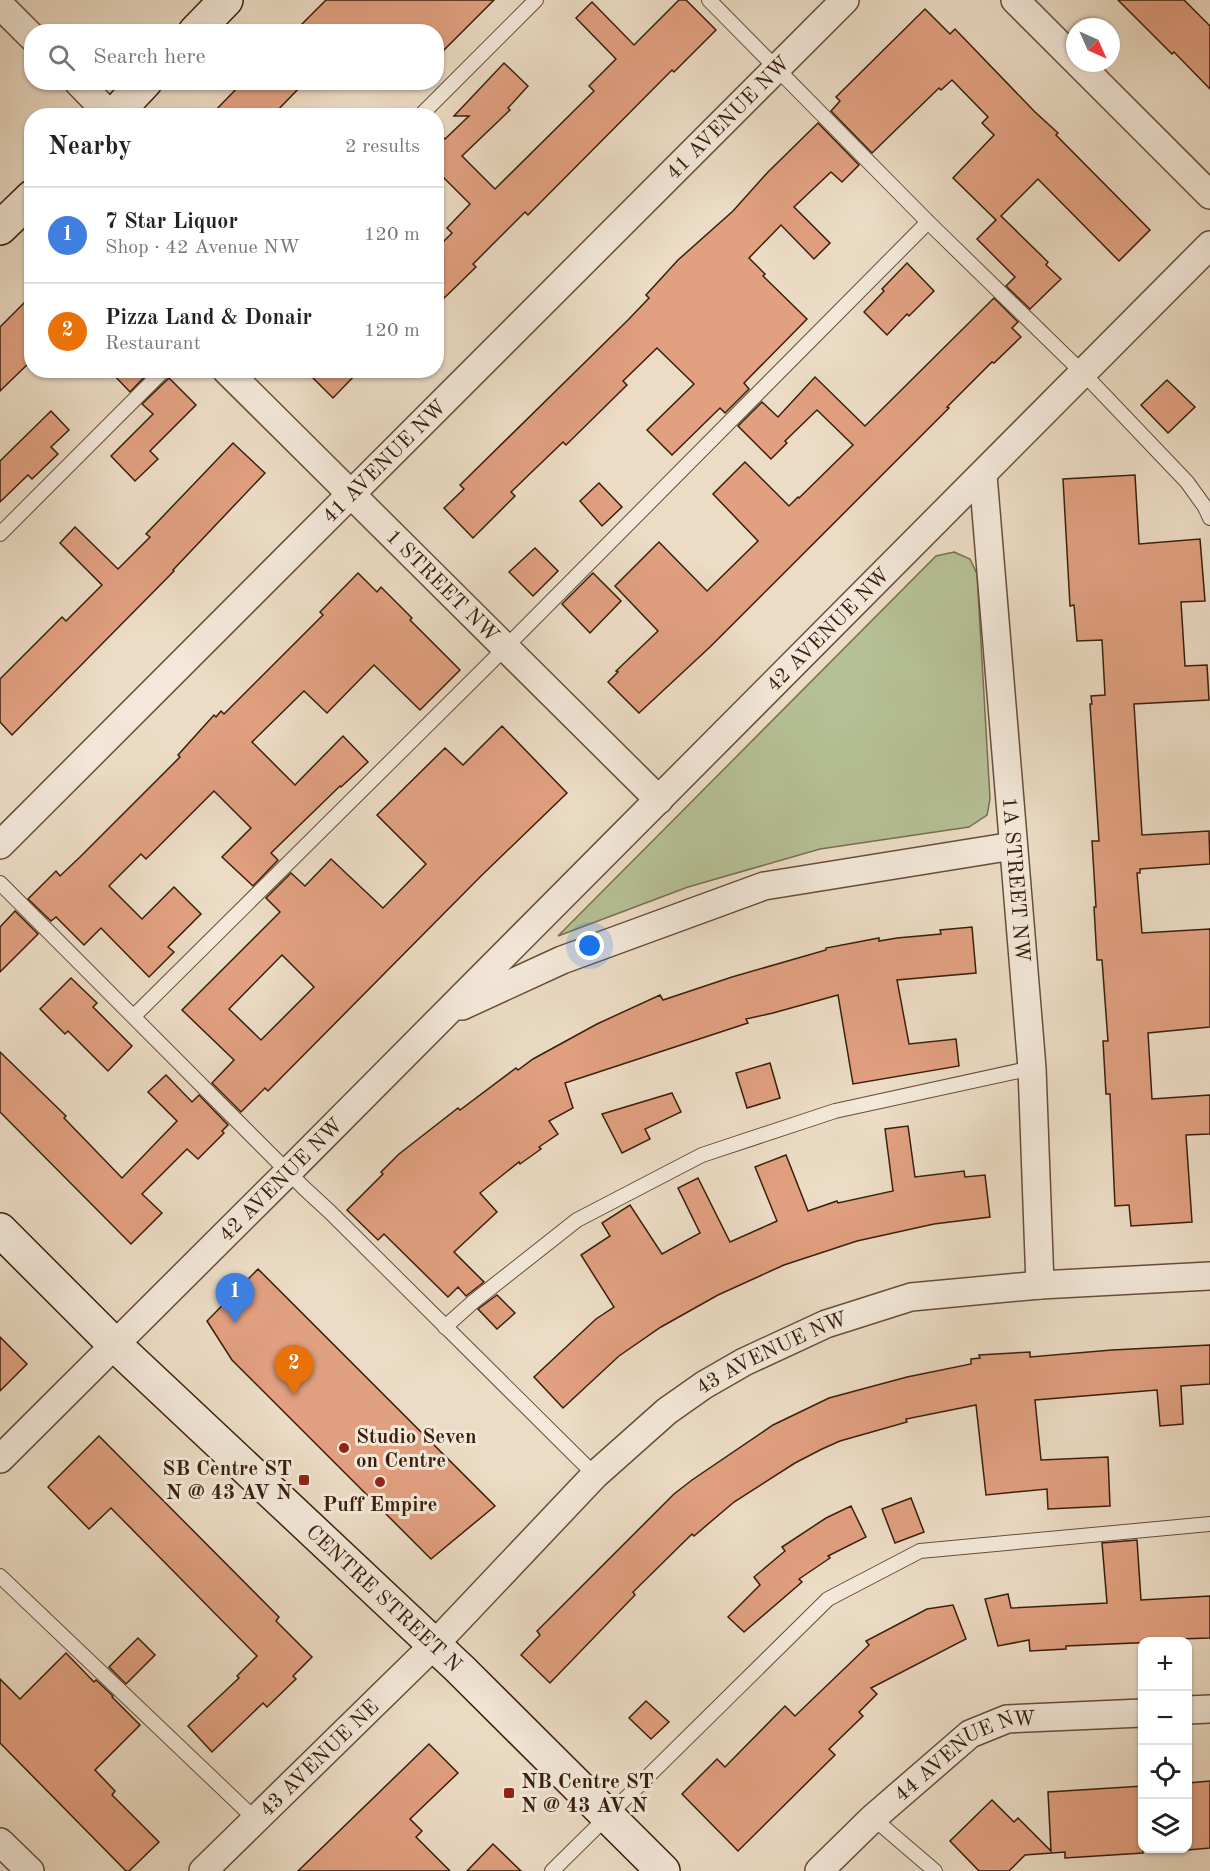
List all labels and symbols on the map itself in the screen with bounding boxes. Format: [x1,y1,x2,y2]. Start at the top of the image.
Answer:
north arrow [1066,18,1120,72]
street label: 41 AVENUE NW [663,53,794,184]
street label: 41 AVENUE NW [319,396,451,528]
street label: 1 STREET NW [382,527,503,647]
street label: 42 AVENUE NW [763,564,895,696]
street label: 1A STREET NW [998,796,1032,963]
your location [575,931,604,960]
street label: 42 AVENUE NW [216,1115,347,1246]
pin: 1 [216,1274,254,1323]
street label: 43 AVENUE NW [693,1309,850,1399]
pin: 2 [274,1346,314,1395]
place label: Studio Seven on Centre [356,1427,477,1472]
marker: Studio Seven on Centre [337,1441,351,1455]
place label: SB Centre ST N @ 43 AV N [162,1459,292,1504]
marker: SB Centre ST N @ 43 AV N [297,1473,311,1487]
marker: Puff Empire [373,1475,387,1489]
place label: Puff Empire [323,1495,437,1516]
street label: CENTRE STREET N [302,1521,465,1677]
street label: 43 AVENUE NE [256,1696,383,1821]
street label: 44 AVENUE NW [891,1708,1036,1806]
place label: NB Centre ST N @ 43 AV N [521,1772,654,1817]
marker: NB Centre ST N @ 43 AV N [502,1786,516,1800]

